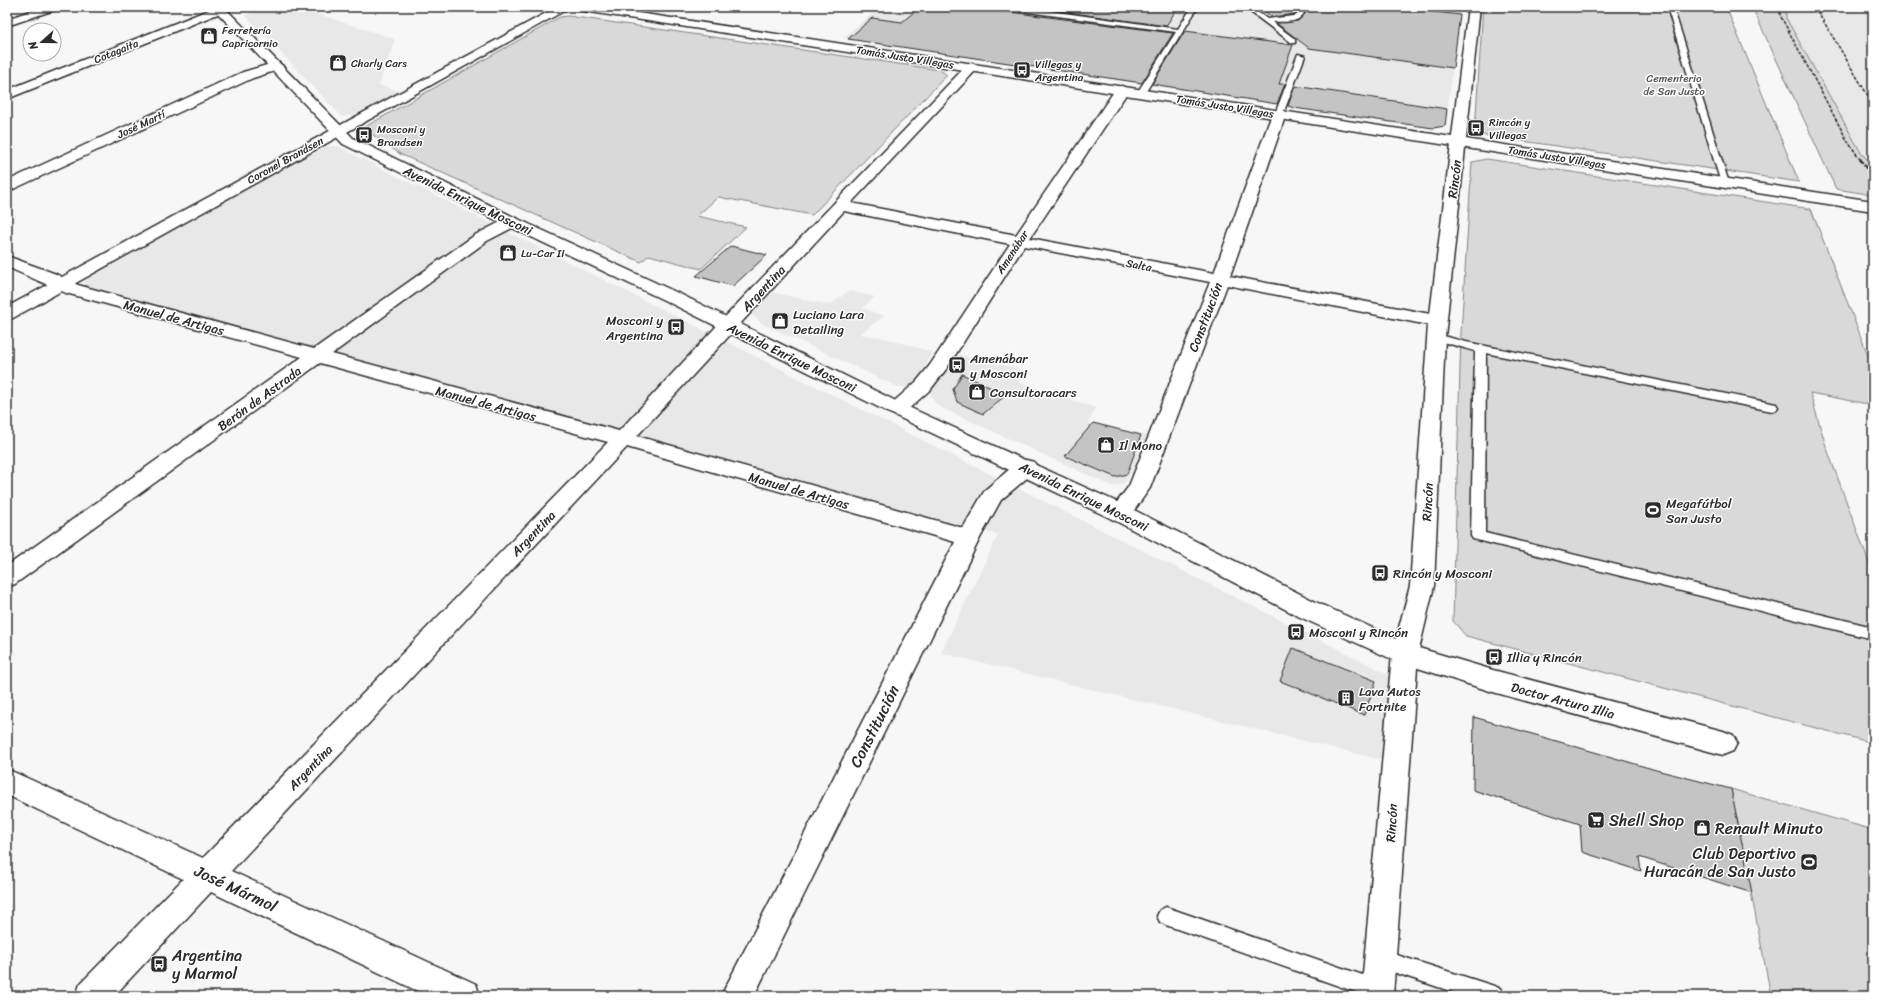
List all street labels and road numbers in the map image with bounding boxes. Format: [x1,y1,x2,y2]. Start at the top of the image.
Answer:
street label: Cotagaita [91,34,142,69]
street label: Tomás Justo Villegas [855,40,956,75]
street label: Tomás Justo Villegas [1175,89,1276,124]
street label: José Martí [113,104,170,144]
street label: Coronel Brandsen [243,131,327,189]
street label: Tomás Justo Villegas [1507,140,1608,175]
street label: Rincón [1441,158,1468,200]
street label: Avenida Enrique Mosconi [398,159,537,242]
street label: Amenábar [991,225,1034,279]
street label: Salta [1124,254,1154,277]
street label: Argentina [735,259,792,318]
street label: Constitución [1182,279,1229,355]
street label: Manuel de Artigas [121,293,228,342]
street label: Avenida Enrique Mosconi [722,316,861,399]
street label: Berón de Astrada [212,360,307,437]
street label: Manuel de Artigas [433,379,540,428]
street label: Avenida Enrique Mosconi [1014,455,1153,538]
street label: Manuel de Artigas [746,465,853,516]
street label: Rincón [1415,482,1440,522]
street label: Argentina [505,505,562,563]
street label: Doctor Arturo Illia [1509,676,1618,725]
street label: Constitución [841,679,908,773]
street label: Argentina [282,739,339,797]
street label: Rincón [1379,803,1404,843]
street label: José Mármol [189,856,282,921]

